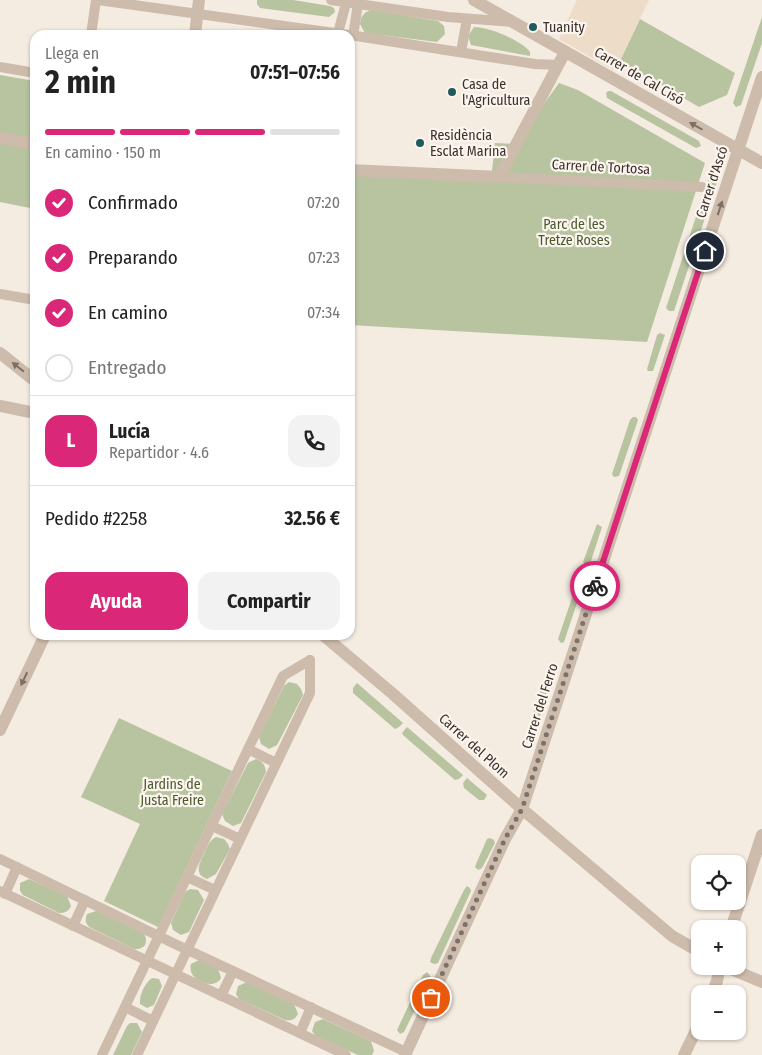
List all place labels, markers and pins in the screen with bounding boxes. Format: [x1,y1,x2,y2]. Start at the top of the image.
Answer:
place label: Tuanity [543,19,586,36]
marker: Tuanity [527,21,539,33]
place label: Casa de l'Agricultura [462,76,531,109]
marker: Casa de l'Agricultura [446,86,458,98]
place label: Residència Esclat Marina [430,127,506,160]
marker: Residència Esclat Marina [414,137,426,149]
pin [684,230,726,272]
pin [410,977,452,1019]

